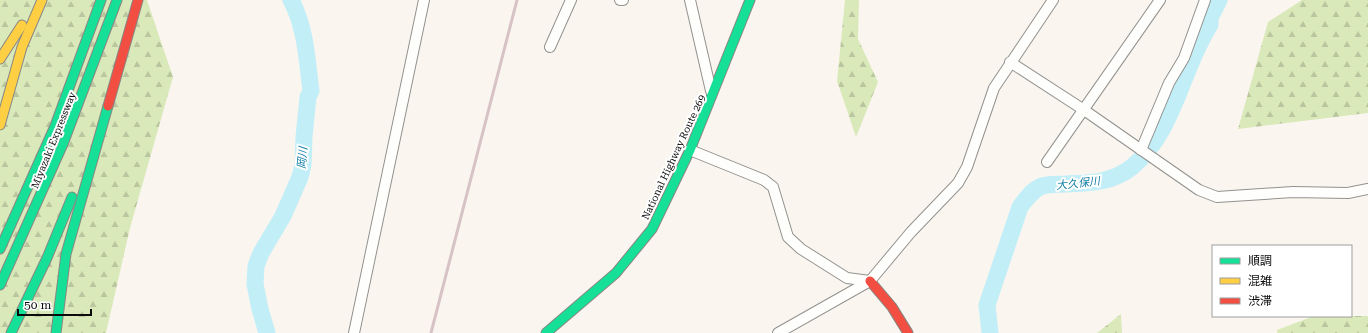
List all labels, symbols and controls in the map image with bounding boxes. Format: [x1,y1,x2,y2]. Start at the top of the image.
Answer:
street label: Miyazaki Expressway [29,90,78,190]
street label: National Highway Route 269 [640,93,707,221]
water label: 岡川 [295,146,310,170]
water label: 大久保川 [1055,175,1102,192]
legend [1212,245,1352,317]
text: 順調 [1248,254,1272,268]
text: 混雑 [1248,274,1272,288]
scale bar [18,291,91,317]
text: 渋滞 [1248,294,1272,308]
text: 50 m [24,298,51,312]

